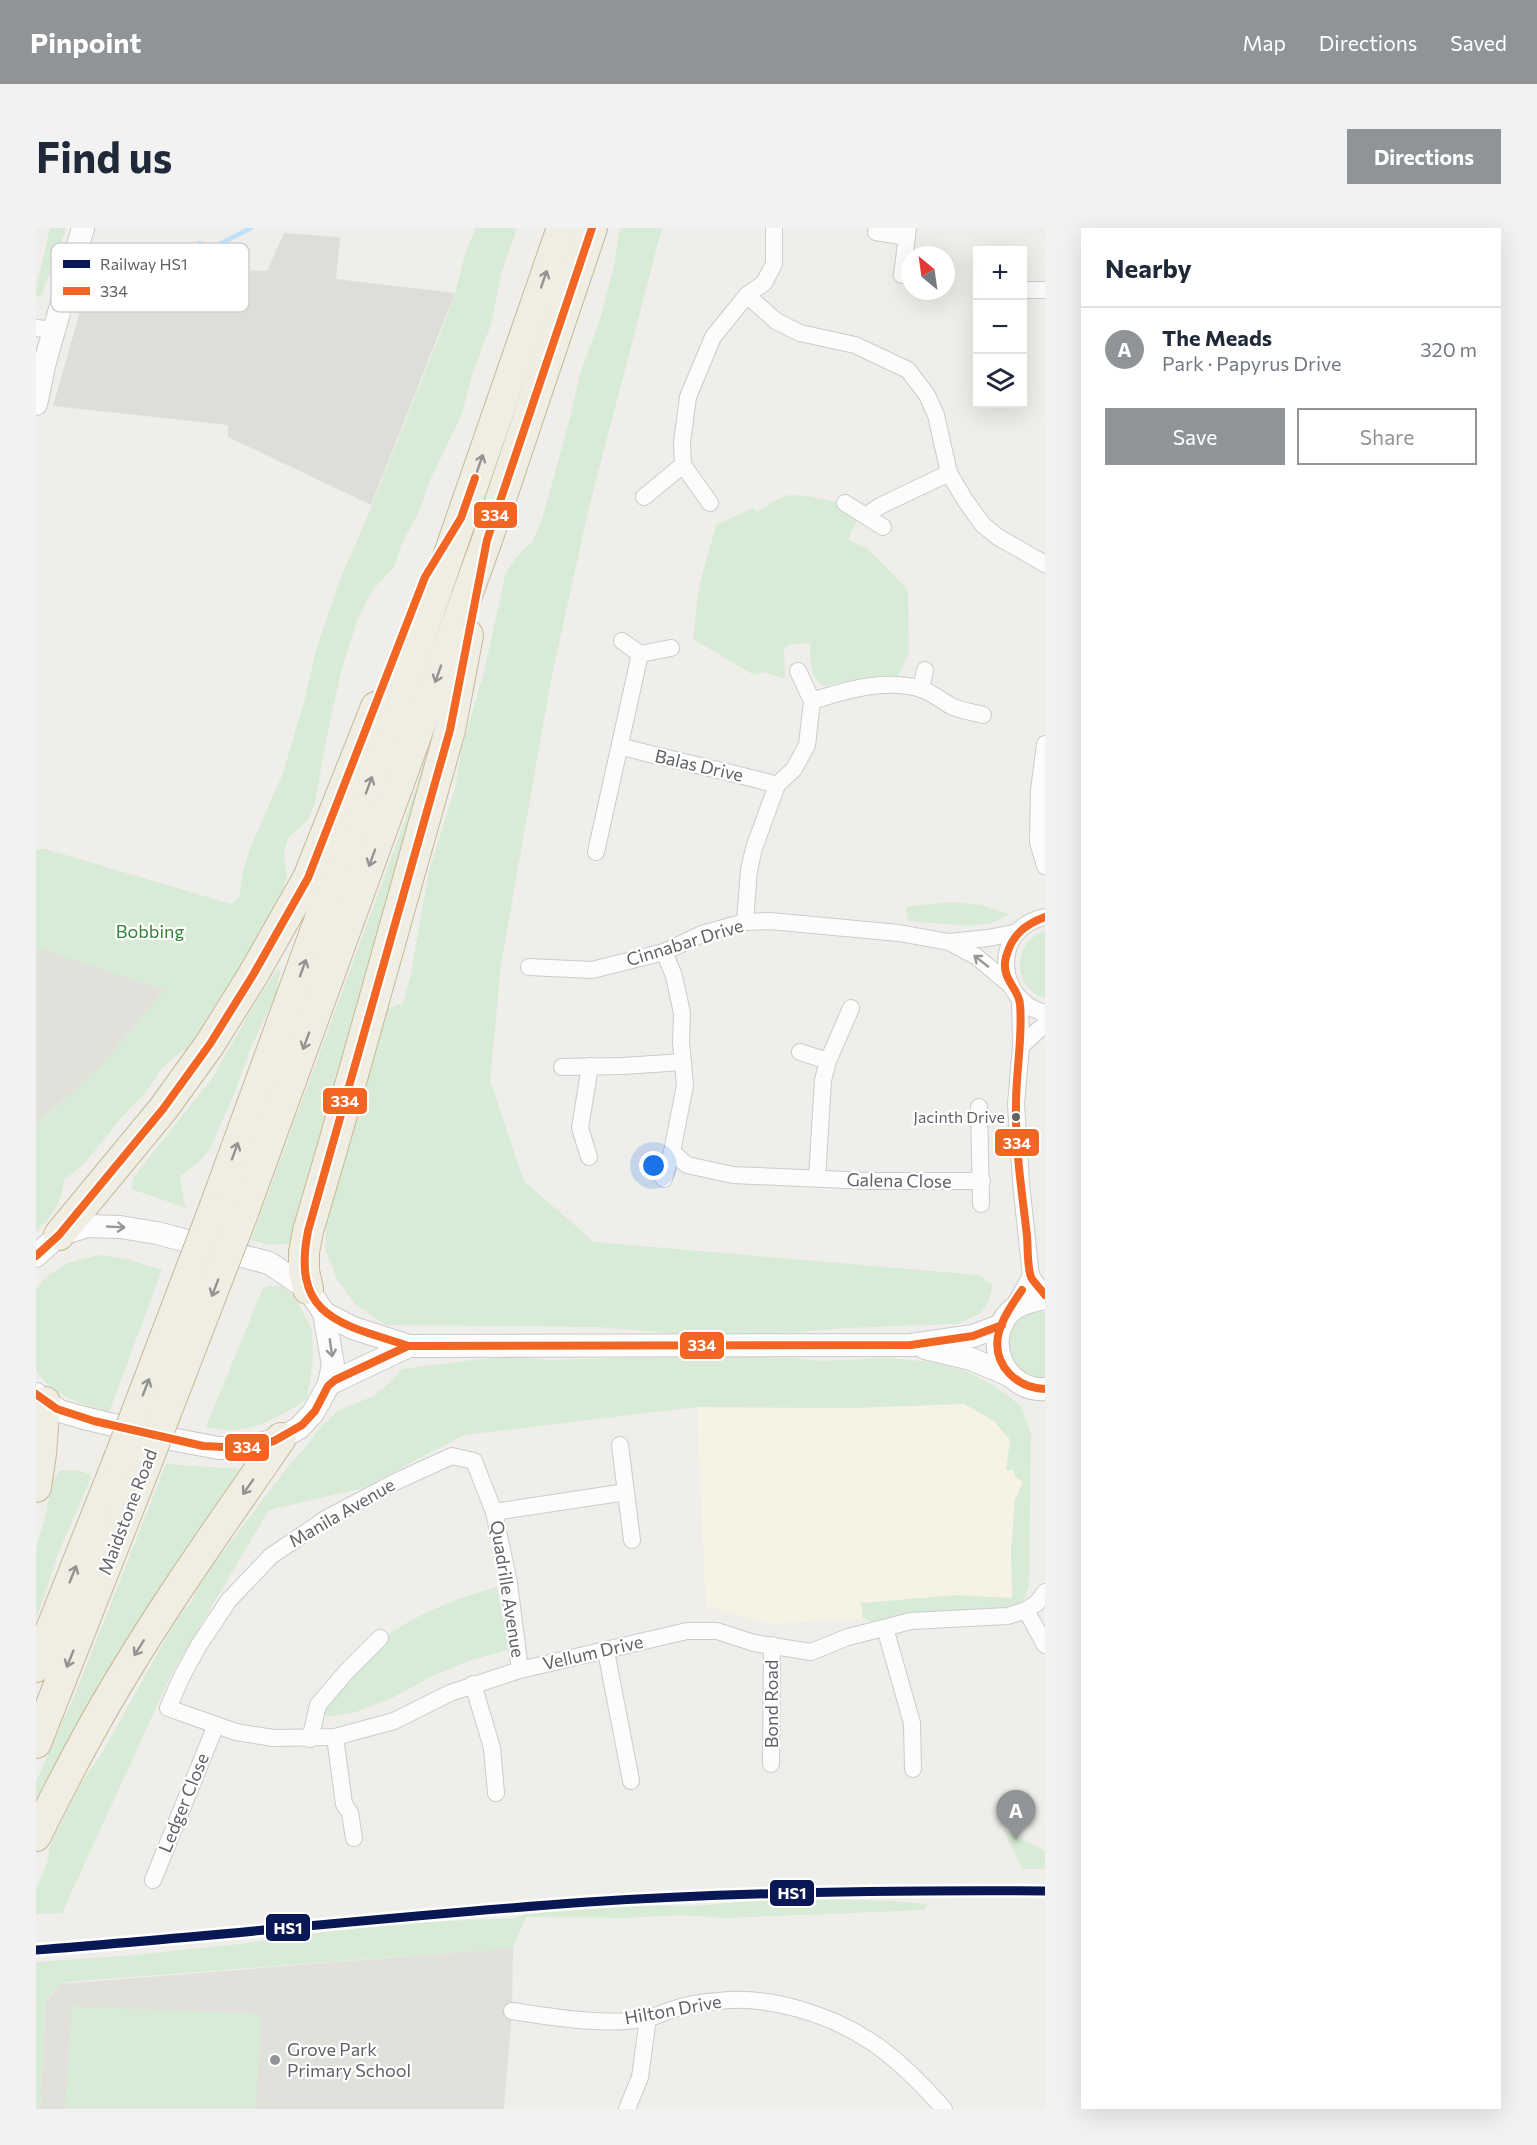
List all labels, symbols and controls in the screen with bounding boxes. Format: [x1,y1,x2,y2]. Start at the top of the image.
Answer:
text: Pinpoint [30,25,141,59]
text: Map [1243,30,1286,55]
text: Directions [1319,30,1417,55]
text: Saved [1450,30,1507,55]
button: Directions [1347,129,1501,184]
text: Find us [36,130,172,182]
legend [51,243,249,312]
north arrow [901,246,955,300]
map controls [973,246,1027,408]
button: + [973,246,1027,300]
text: Nearby [1105,252,1192,283]
text: Railway HS1 [100,254,188,273]
one-way arrow [540,270,551,288]
text: 334 [100,281,128,300]
button: − [973,300,1027,354]
text: The Meads [1162,324,1272,351]
text: A [1117,337,1132,361]
text: 320 m [1420,337,1477,361]
text: Park · Papyrus Drive [1162,351,1342,375]
button: layers [973,354,1027,408]
button: Save [1105,408,1285,465]
button: Share [1297,408,1477,465]
one-way arrow [476,454,487,473]
line badge: 334 [473,501,518,529]
text: 334 [481,505,509,524]
one-way arrow [432,665,443,683]
street label: Balas Drive [653,744,746,786]
one-way arrow [364,776,375,795]
one-way arrow [366,848,377,867]
street label: Cinnabar Drive [624,914,746,970]
park label: Bobbing [116,920,184,942]
one-way arrow [973,955,989,968]
one-way arrow [298,960,309,978]
one-way arrow [299,1031,310,1050]
line badge: 334 [322,1087,368,1115]
text: 334 [331,1091,359,1110]
place label: Jacinth Drive [913,1107,1005,1126]
marker: Jacinth Drive [1010,1111,1022,1123]
line badge: 334 [994,1128,1040,1157]
text: 334 [1003,1133,1031,1152]
one-way arrow [230,1142,241,1161]
your location [639,1151,668,1180]
street label: Galena Close [846,1168,952,1192]
one-way arrow [105,1222,125,1233]
one-way arrow [208,1278,219,1297]
line badge: 334 [679,1331,725,1360]
text: 334 [688,1335,716,1354]
one-way arrow [326,1338,337,1358]
one-way arrow [142,1378,153,1397]
line badge: 334 [224,1433,270,1462]
text: 334 [233,1437,261,1456]
street label: Maidstone Road [93,1446,161,1578]
street label: Manila Avenue [285,1473,398,1551]
one-way arrow [242,1478,254,1494]
street label: Quadrille Avenue [486,1519,530,1659]
one-way arrow [68,1565,79,1584]
street label: Vellum Drive [540,1630,645,1674]
one-way arrow [133,1640,145,1656]
one-way arrow [64,1649,75,1668]
street label: Bond Road [760,1660,782,1748]
street label: Ledger Close [153,1750,213,1855]
pin: A [996,1790,1036,1840]
line badge: HS1 [769,1879,815,1907]
text: HS1 [778,1883,806,1902]
line badge: HS1 [265,1913,311,1942]
text: HS1 [274,1918,302,1937]
street label: Hilton Drive [623,1990,723,2028]
place label: Grove Park Primary School [287,2038,411,2081]
marker: Grove Park Primary School [268,2053,282,2067]

